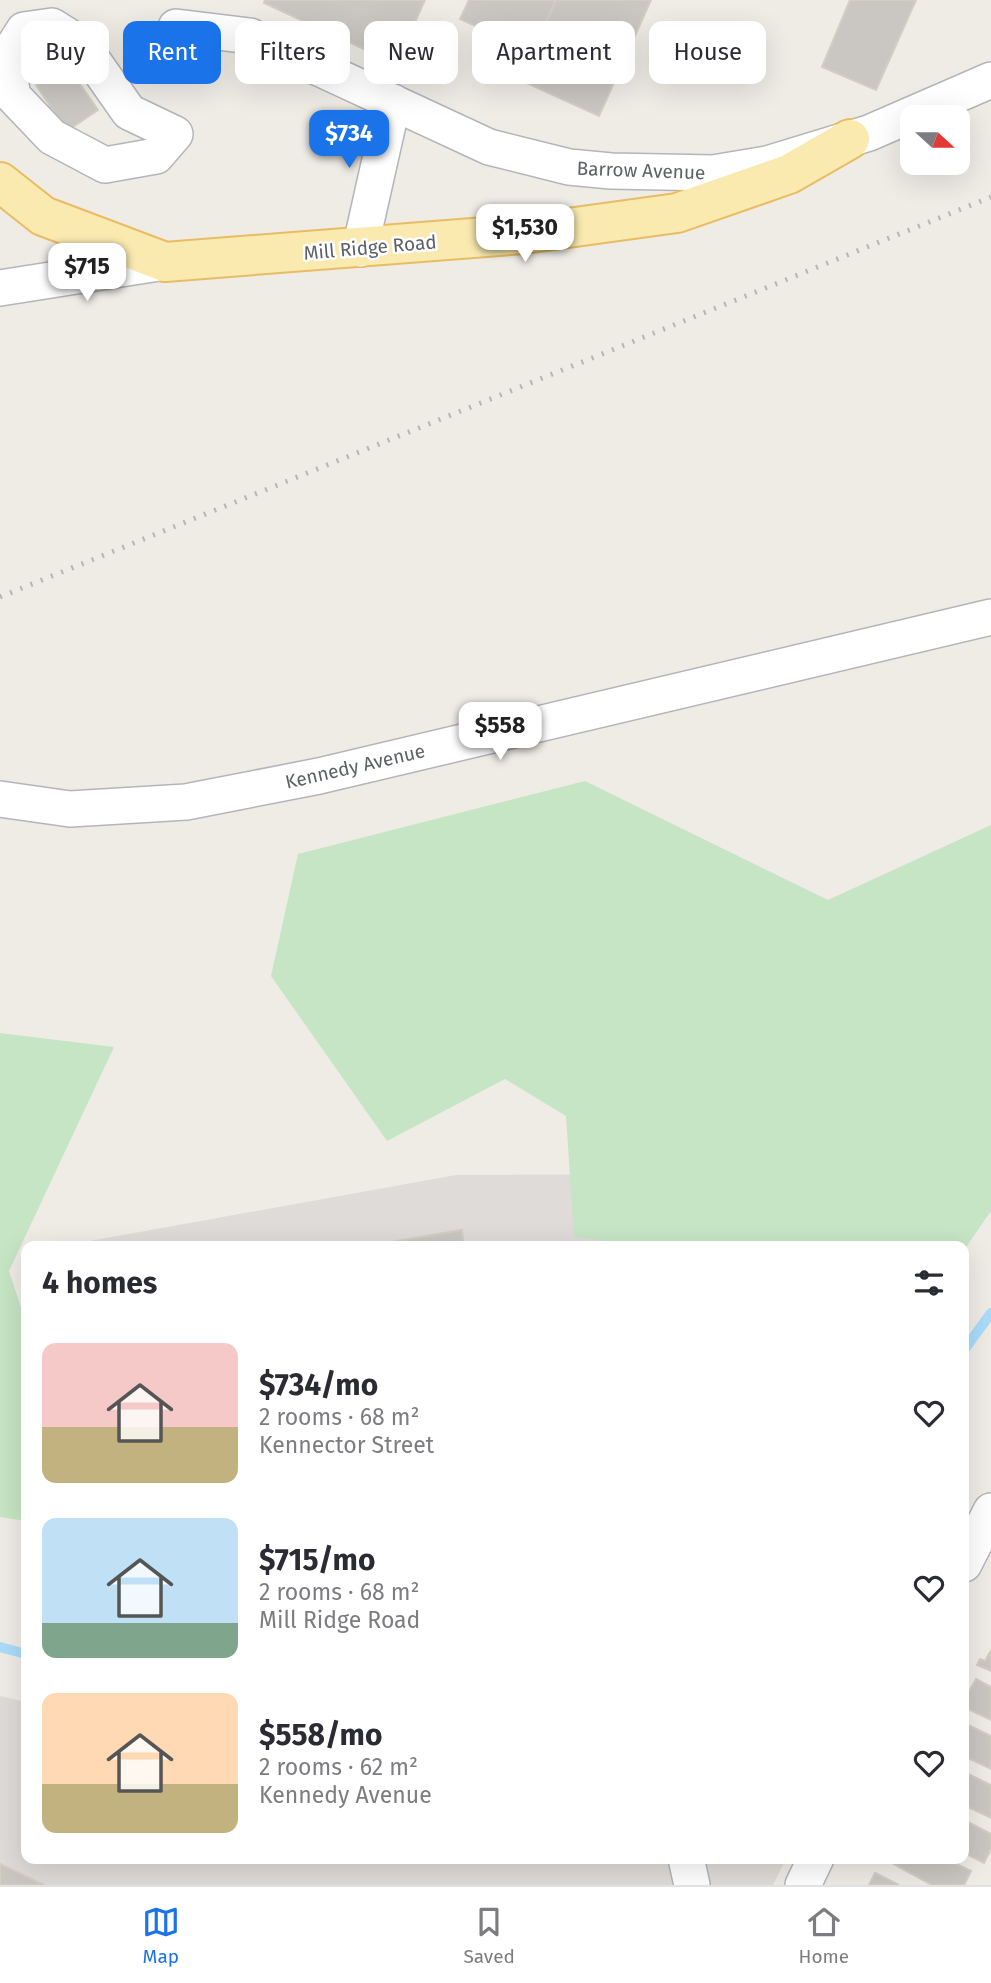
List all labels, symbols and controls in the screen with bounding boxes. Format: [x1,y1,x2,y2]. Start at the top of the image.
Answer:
chip: Buy [21,21,109,84]
chip: Rent [123,21,221,84]
chip: Filters [235,21,350,84]
chip: New [364,21,458,84]
chip: Apartment [472,21,635,84]
chip: House [649,21,766,84]
north arrow [900,105,970,175]
map controls [900,105,970,175]
pin: $734 [308,110,390,170]
text: $734 [325,119,373,147]
street label: Barrow Avenue [576,157,706,184]
pin: $1,530 [468,204,582,264]
text: $1,530 [492,213,558,241]
street label: Mill Ridge Road [303,230,437,265]
pin: $715 [46,244,128,303]
text: $715 [64,252,110,280]
pin: $558 [459,702,541,762]
text: $558 [475,711,525,739]
street label: Kennedy Avenue [283,739,427,794]
icon: filters [910,1264,948,1302]
text: 4 homes [42,1265,157,1301]
text: $734/mo [259,1367,378,1403]
icon: home [98,1371,182,1455]
icon: heart [910,1394,948,1432]
text: 2 rooms · 68 m² [259,1403,420,1431]
text: Kennector Street [259,1431,434,1459]
text: $715/mo [259,1542,376,1578]
icon: home [98,1546,182,1630]
icon: heart [910,1569,948,1607]
text: 2 rooms · 68 m² [259,1578,420,1606]
text: Mill Ridge Road [259,1606,420,1634]
text: $558/mo [259,1717,382,1753]
icon: home [98,1721,182,1805]
icon: heart [910,1744,948,1782]
text: 2 rooms · 62 m² [259,1753,418,1781]
text: Kennedy Avenue [259,1781,432,1809]
tab: Map [142,1903,180,1968]
tab: Saved [463,1903,515,1968]
tab: Home [799,1903,849,1968]

